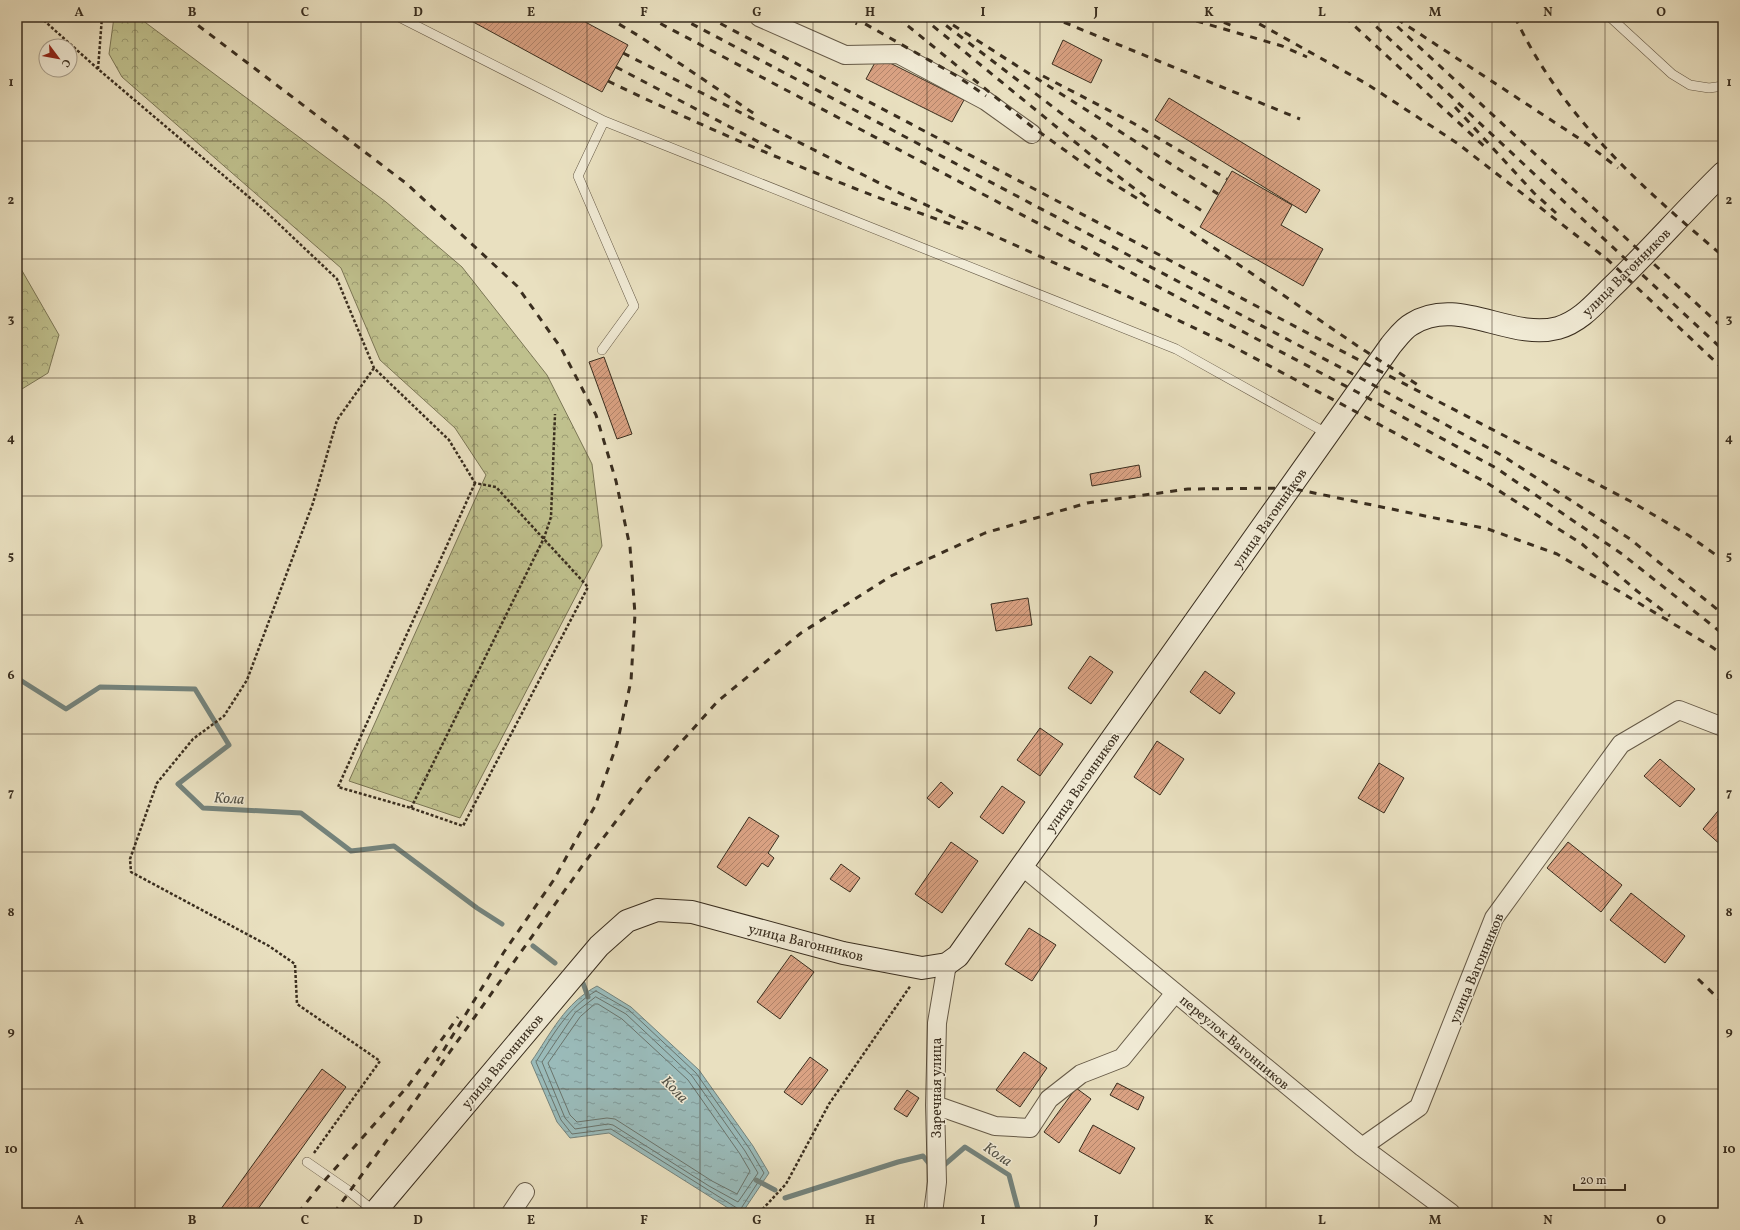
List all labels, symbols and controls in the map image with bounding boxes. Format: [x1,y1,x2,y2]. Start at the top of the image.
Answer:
text: A [74,4,84,22]
text: B [188,4,197,22]
text: C [301,4,309,22]
text: D [413,4,423,22]
text: E [527,4,535,22]
text: F [640,4,648,22]
text: G [752,4,762,22]
text: H [865,4,875,22]
text: I [981,4,986,22]
text: J [1093,4,1099,22]
text: K [1204,4,1214,22]
text: L [1318,4,1326,22]
text: M [1429,4,1442,22]
text: N [1543,4,1553,22]
text: O [1656,4,1666,22]
north arrow [38,38,78,78]
text: С [57,56,73,69]
text: 1 [8,74,14,92]
text: 1 [1726,74,1732,92]
text: 2 [8,192,15,210]
text: 2 [1726,192,1733,210]
street label: улица Вагонников [1579,225,1676,322]
text: 3 [8,311,15,329]
text: 3 [1726,311,1733,329]
text: 4 [7,430,15,448]
text: 4 [1725,430,1733,448]
street label: улица Вагонников [1229,465,1312,573]
text: 5 [8,548,14,566]
text: 5 [1726,548,1732,566]
text: 6 [7,667,15,685]
text: 6 [1725,667,1733,685]
street label: улица Вагонников [1042,729,1125,837]
text: 7 [8,785,14,803]
text: 7 [1726,785,1732,803]
water label: Кола [213,788,245,811]
text: 8 [7,904,15,922]
text: 8 [1725,904,1733,922]
street label: улица Вагонников [1446,910,1509,1027]
street label: улица Вагонников [746,920,865,967]
street label: переулок Вагонников [1175,991,1293,1095]
street label: улица Вагонников [458,1011,548,1113]
text: 9 [7,1023,15,1041]
text: 9 [1725,1023,1733,1041]
street label: Заречная улица [928,1038,947,1138]
water label: Кола [656,1072,692,1108]
water label: Кола [979,1138,1016,1173]
text: 10 [4,1141,18,1159]
text: 10 [1722,1141,1736,1159]
scale bar [1574,1166,1625,1192]
text: 20 m [1580,1173,1607,1189]
text: A [74,1212,84,1230]
text: B [188,1212,197,1230]
text: C [301,1212,309,1230]
text: D [413,1212,423,1230]
text: E [527,1212,535,1230]
text: F [640,1212,648,1230]
text: G [752,1212,762,1230]
text: H [865,1212,875,1230]
text: I [981,1212,986,1230]
text: J [1093,1212,1099,1230]
text: K [1204,1212,1214,1230]
text: L [1318,1212,1326,1230]
text: M [1429,1212,1442,1230]
text: N [1543,1212,1553,1230]
text: O [1656,1212,1666,1230]

